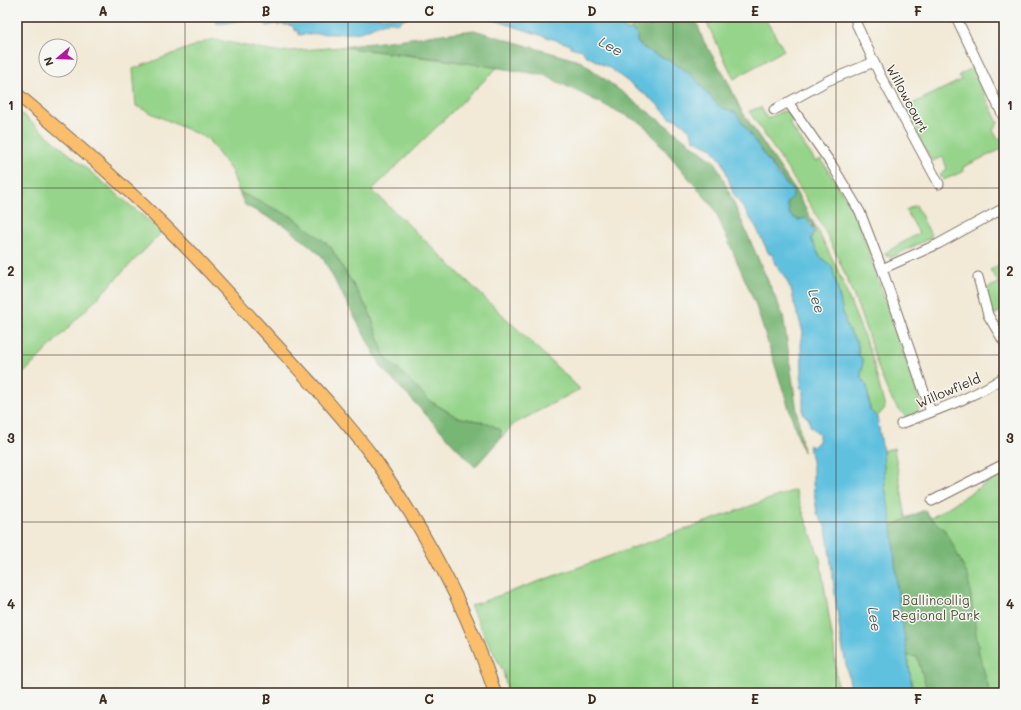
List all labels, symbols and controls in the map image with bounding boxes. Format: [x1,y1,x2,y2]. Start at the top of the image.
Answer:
text: A [98,2,108,19]
text: B [262,2,271,19]
text: C [424,2,434,19]
text: D [587,2,597,19]
text: E [751,2,759,19]
text: F [914,2,922,19]
water label: Lee [596,32,626,60]
north arrow [38,38,78,78]
text: N [40,55,57,68]
street label: Willowcourt [883,61,933,135]
text: 1 [8,96,14,113]
text: 1 [1007,96,1013,113]
text: 2 [7,262,15,279]
text: 2 [1006,262,1014,279]
water label: Lee [804,286,830,316]
street label: Willowfield [913,369,983,411]
text: 3 [7,429,15,446]
text: 3 [1006,429,1014,446]
park label: Ballincollig Regional Park [892,591,980,623]
text: 4 [7,595,15,612]
text: 4 [1006,595,1014,612]
water label: Lee [864,605,886,633]
text: A [98,690,108,707]
text: B [262,690,271,707]
text: C [424,690,434,707]
text: D [587,690,597,707]
text: E [751,690,759,707]
text: F [914,690,922,707]

